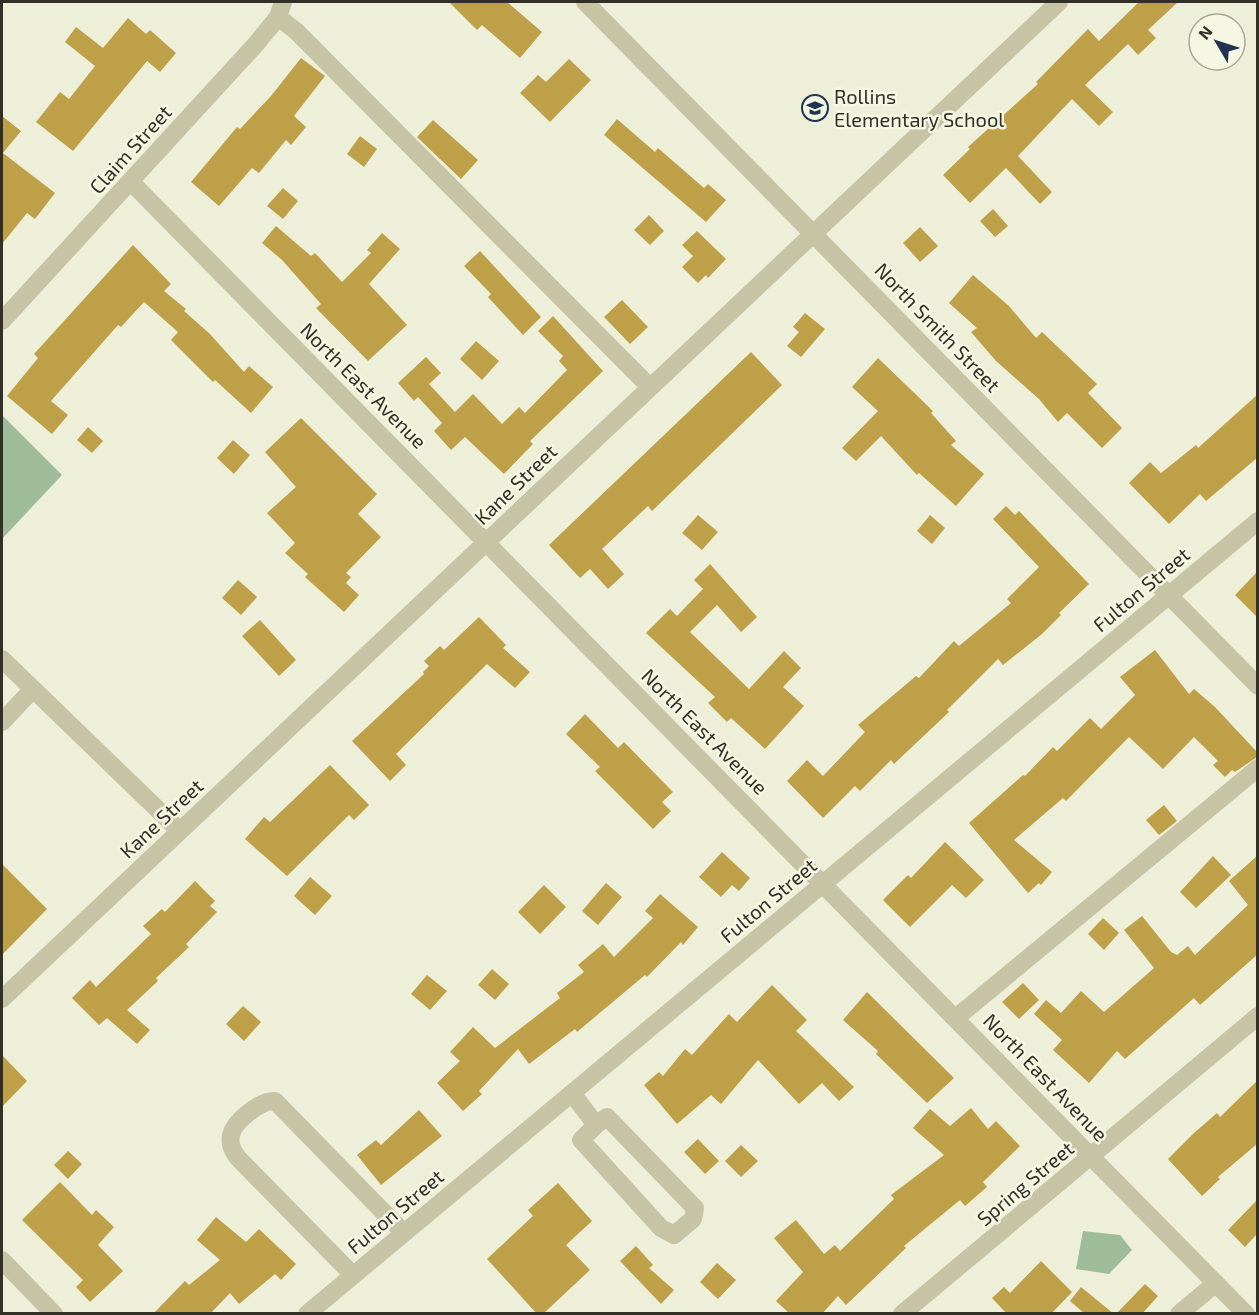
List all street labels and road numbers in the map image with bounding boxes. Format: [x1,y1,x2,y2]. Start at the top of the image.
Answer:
street label: Claim Street [84,100,176,198]
street label: North Smith Street [870,257,1006,397]
street label: North East Avenue [296,317,432,453]
street label: Kane Street [469,439,561,529]
street label: Fulton Street [1088,542,1194,636]
street label: North East Avenue [637,663,773,799]
street label: Kane Street [114,773,208,863]
street label: Fulton Street [715,853,821,947]
street label: North East Avenue [979,1008,1113,1146]
street label: Spring Street [972,1135,1078,1230]
street label: Fulton Street [342,1164,448,1258]

